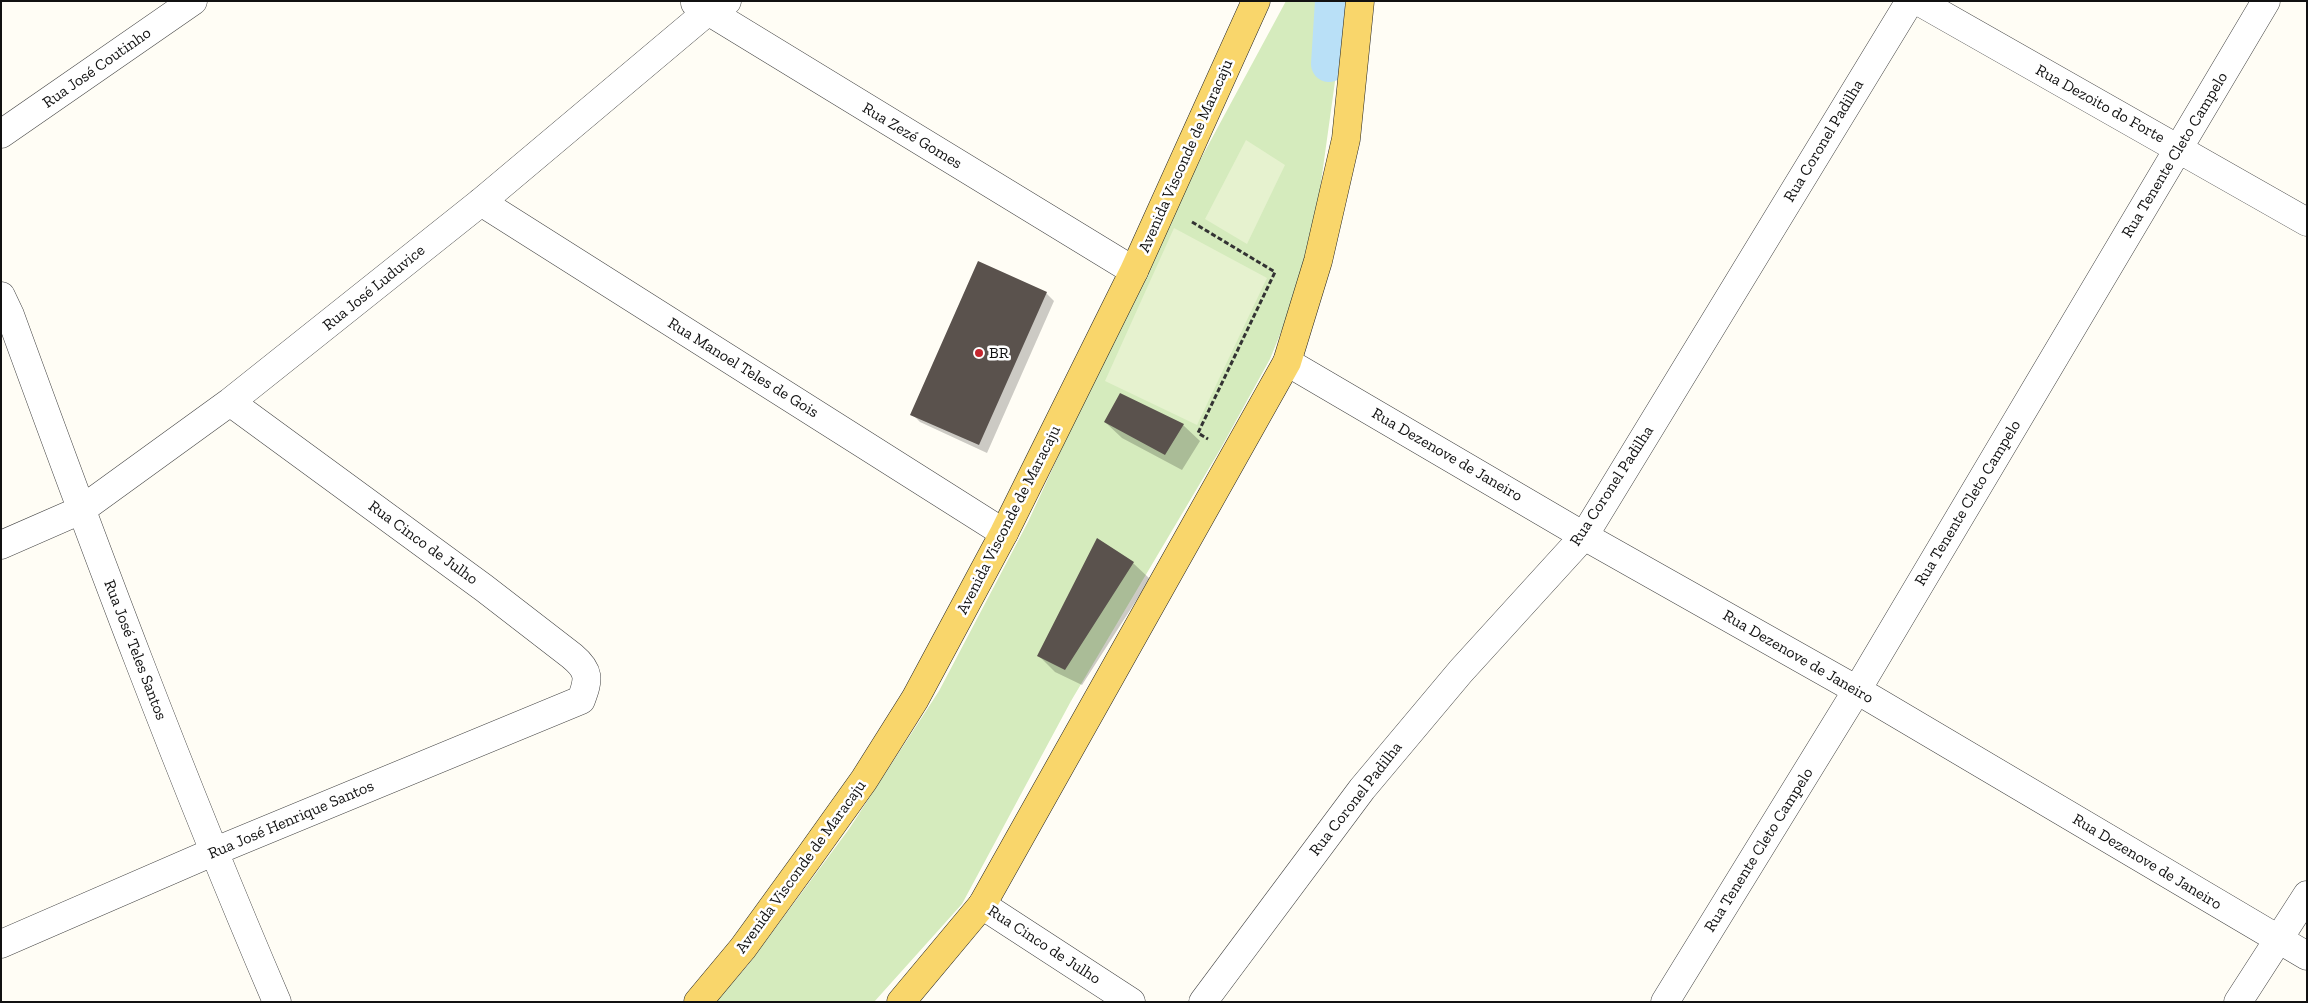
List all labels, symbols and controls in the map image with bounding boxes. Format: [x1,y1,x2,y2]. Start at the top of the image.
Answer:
street label: Rua José Coutinho [39,24,155,112]
street label: Avenida Visconde de Maracaju [1135,57,1237,255]
street label: Rua Dezoito do Forte [2032,61,2168,147]
street label: Rua Tenente Cleto Campelo [2118,69,2232,241]
street label: Rua Coronel Padilha [1780,76,1868,206]
street label: Rua Zezé Gomes [859,99,965,173]
street label: Rua José Luduvice [319,241,429,335]
street label: Rua Manoel Teles de Gois [664,314,822,422]
place label: BR [989,343,1009,363]
marker: BR [973,347,985,359]
street label: Rua Dezenove de Janeiro [1368,404,1526,506]
street label: Rua Tenente Cleto Campelo [1911,417,2025,589]
street label: Avenida Visconde de Maracaju [953,422,1065,618]
street label: Rua Coronel Padilha [1566,422,1658,550]
street label: Rua Cinco de Julho [364,497,482,589]
street label: Rua José Teles Santos [99,577,171,723]
street label: Rua Dezenove de Janeiro [1719,606,1877,708]
street label: Rua Coronel Padilha [1306,738,1406,860]
street label: Rua Tenente Cleto Campelo [1700,764,1818,936]
street label: Rua José Henrique Santos [205,776,377,864]
street label: Avenida Visconde de Maracaju [732,777,870,957]
street label: Rua Dezenove de Janeiro [2069,810,2225,914]
street label: Rua Cinco de Julho [984,901,1104,989]

